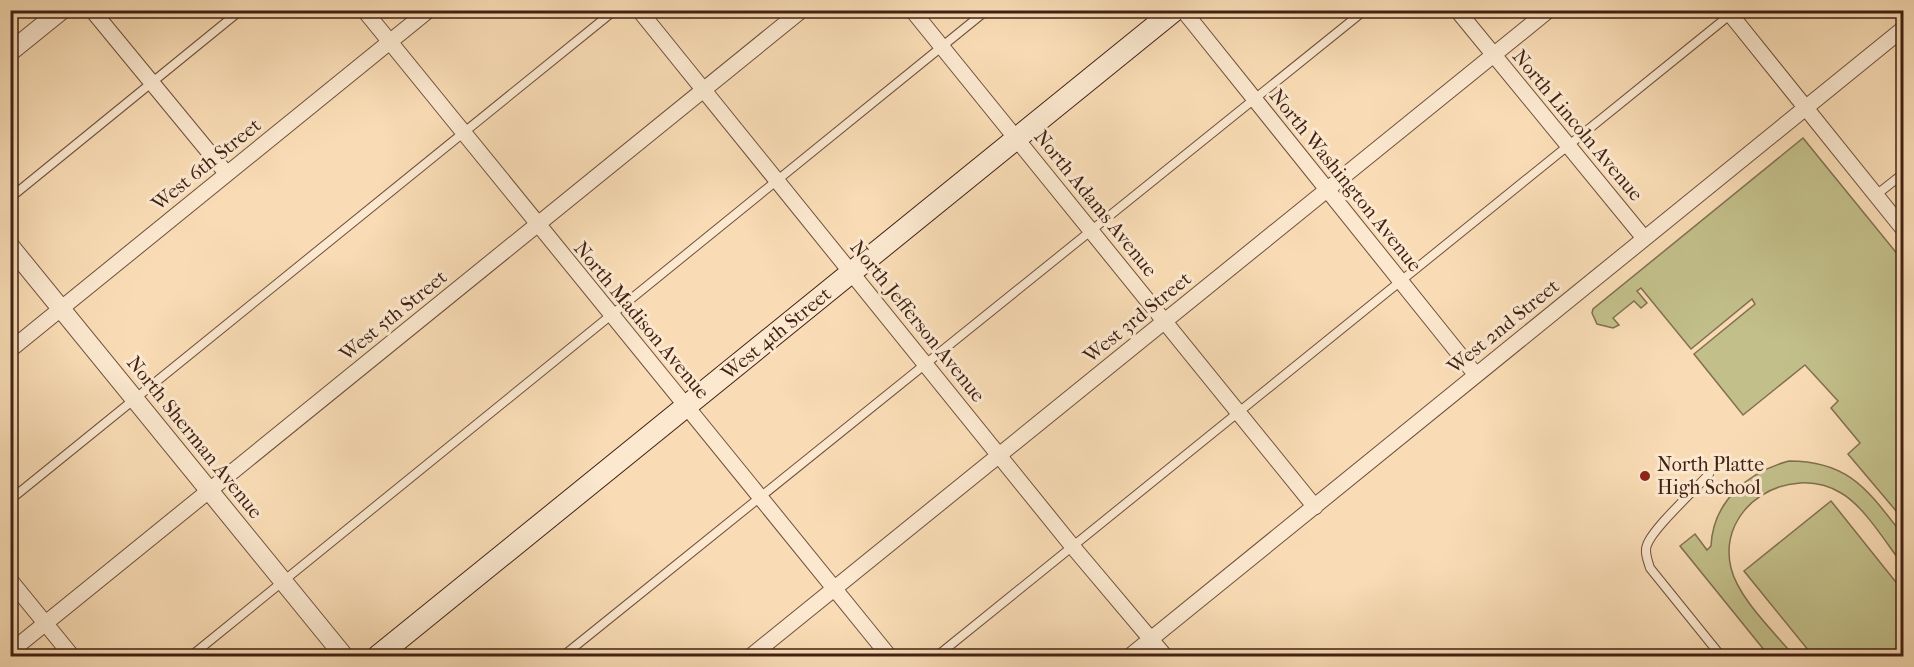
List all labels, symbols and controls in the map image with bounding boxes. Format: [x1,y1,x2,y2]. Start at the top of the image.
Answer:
street label: North Lincoln Avenue [1508,45,1648,206]
street label: North Washington Avenue [1265,84,1426,276]
street label: West 6th Street [147,114,265,216]
street label: North Adams Avenue [1029,125,1162,281]
street label: North Jefferson Avenue [845,236,990,407]
street label: North Madison Avenue [569,237,714,404]
street label: West 5th Street [334,265,451,366]
street label: West 3rd Street [1078,267,1196,368]
street label: West 2nd Street [1442,274,1564,379]
street label: West 4th Street [716,282,836,385]
street label: North Sherman Avenue [122,351,267,523]
place label: North Platte High School [1657,453,1764,499]
marker: North Platte High School [1638,469,1652,483]

